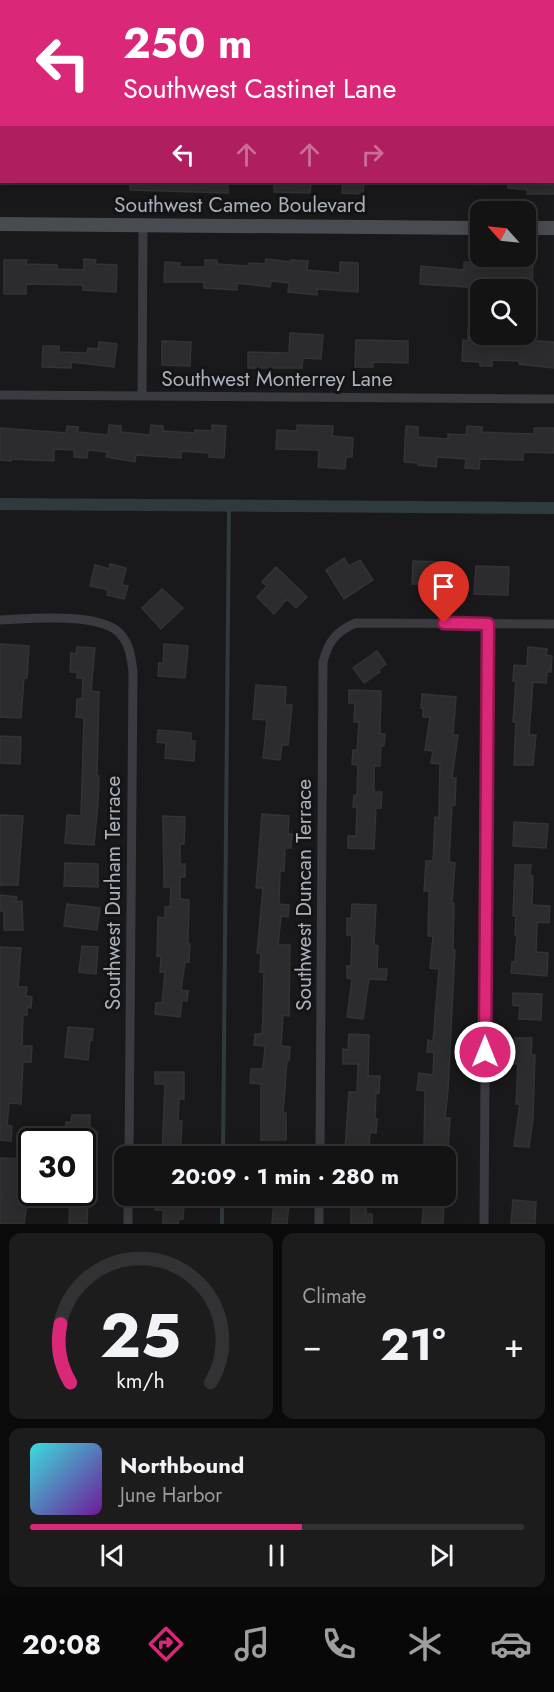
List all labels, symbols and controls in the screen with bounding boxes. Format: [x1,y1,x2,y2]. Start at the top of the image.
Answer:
text: 250 m [123,13,253,74]
icon: left [24,24,102,102]
text: Southwest Castinet Lane [123,69,396,108]
icon: left [167,138,200,171]
icon: ahead [230,138,263,171]
icon: ahead [293,138,326,171]
icon: right [356,138,389,171]
street label: Southwest Cameo Boulevard [114,190,366,220]
north arrow [470,201,536,267]
map controls [470,201,536,345]
button: search [470,279,536,345]
street label: Southwest Monterrey Lane [161,364,393,394]
pin [418,561,469,623]
icon: arrive [427,570,460,603]
street label: Southwest Durham Terrace [98,775,128,1010]
street label: Southwest Duncan Terrace [289,779,319,1011]
position arrow [453,1020,517,1084]
speed limit sign: 30 [18,1128,96,1206]
text: 20:09 · 1 min · 280 m [171,1160,399,1192]
text: Climate [303,1282,366,1311]
text: 25 [100,1290,181,1380]
text: 21° [380,1312,446,1377]
text: − [303,1322,322,1369]
text: + [504,1322,524,1369]
text: km/h [117,1365,165,1396]
text: Northbound [120,1449,244,1481]
text: June Harbor [120,1481,222,1510]
icon: previous [96,1539,129,1572]
icon: pause [260,1539,293,1572]
icon: next [425,1539,458,1572]
icon: directions [145,1623,187,1665]
icon: music [231,1623,273,1665]
icon: phone [318,1623,360,1665]
icon: climate [404,1623,446,1665]
icon: car [490,1623,532,1665]
text: 20:08 [22,1625,101,1664]

